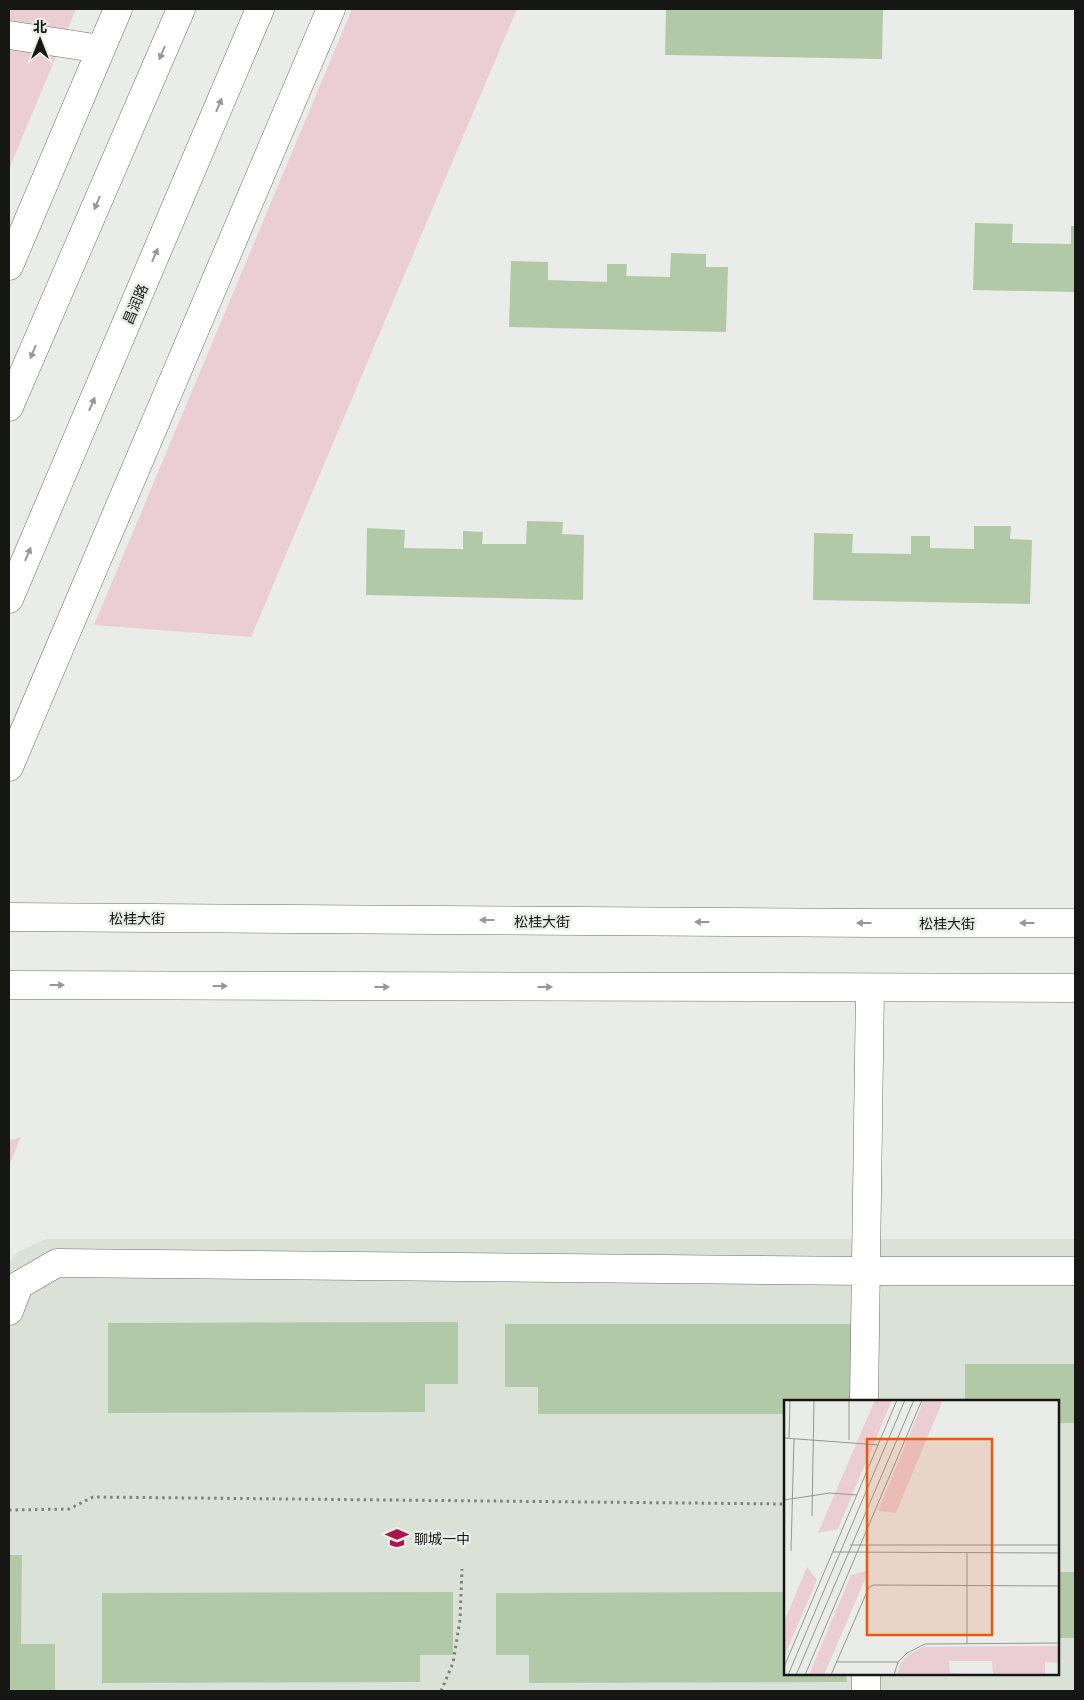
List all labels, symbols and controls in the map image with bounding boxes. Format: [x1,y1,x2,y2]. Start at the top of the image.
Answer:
north arrow [15,15,65,65]
text: 北 [33,17,47,36]
one-way arrow [158,46,166,61]
one-way arrow [216,98,224,112]
one-way arrow [93,196,101,210]
one-way arrow [152,248,160,262]
street label: 昌润路 [118,281,152,327]
one-way arrow [28,345,36,359]
one-way arrow [88,397,96,411]
one-way arrow [24,547,32,561]
street label: 松桂大街 [109,909,165,928]
street label: 松桂大街 [514,912,570,931]
street label: 松桂大街 [919,914,975,933]
one-way arrow [478,916,494,924]
one-way arrow [693,918,709,926]
one-way arrow [856,919,872,927]
one-way arrow [1018,919,1034,927]
one-way arrow [50,981,66,989]
one-way arrow [212,982,228,990]
one-way arrow [375,983,391,991]
one-way arrow [537,983,553,991]
inset map [784,1400,1059,1675]
school or university icon: 聊城一中 [384,1525,410,1551]
place label: 聊城一中 [414,1529,470,1548]

